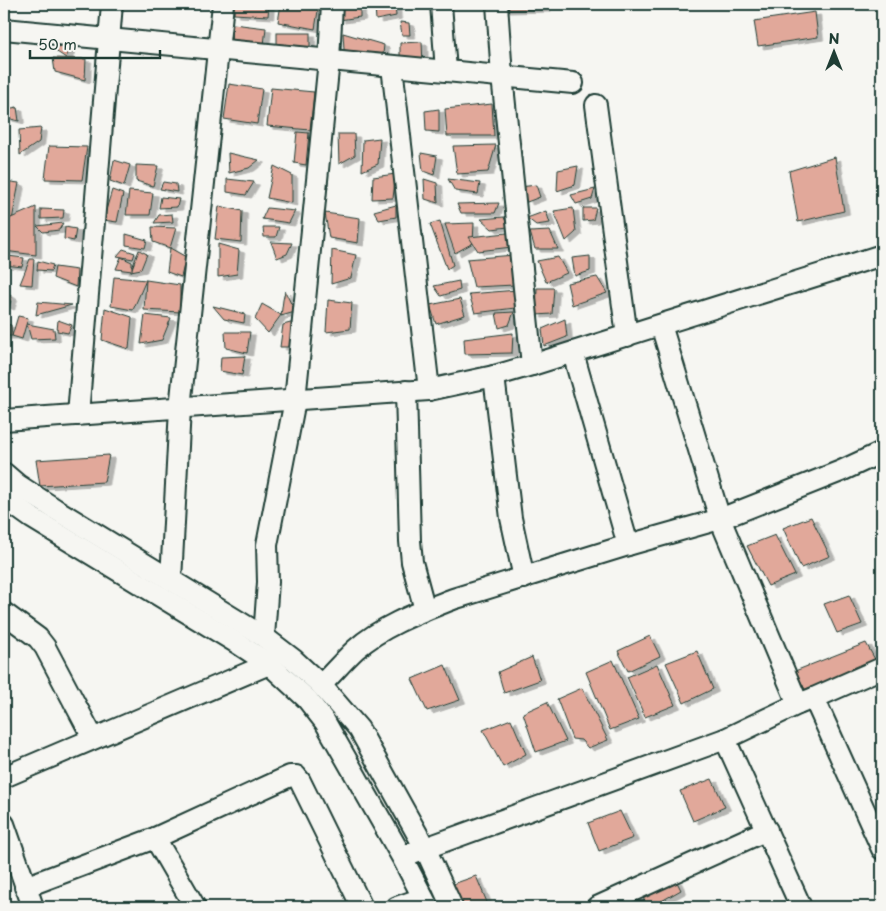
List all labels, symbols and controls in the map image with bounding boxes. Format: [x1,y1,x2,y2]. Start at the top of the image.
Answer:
scale bar [30,28,160,60]
north arrow [808,28,858,78]
text: N [828,28,840,49]
text: 50 m [38,32,77,55]

